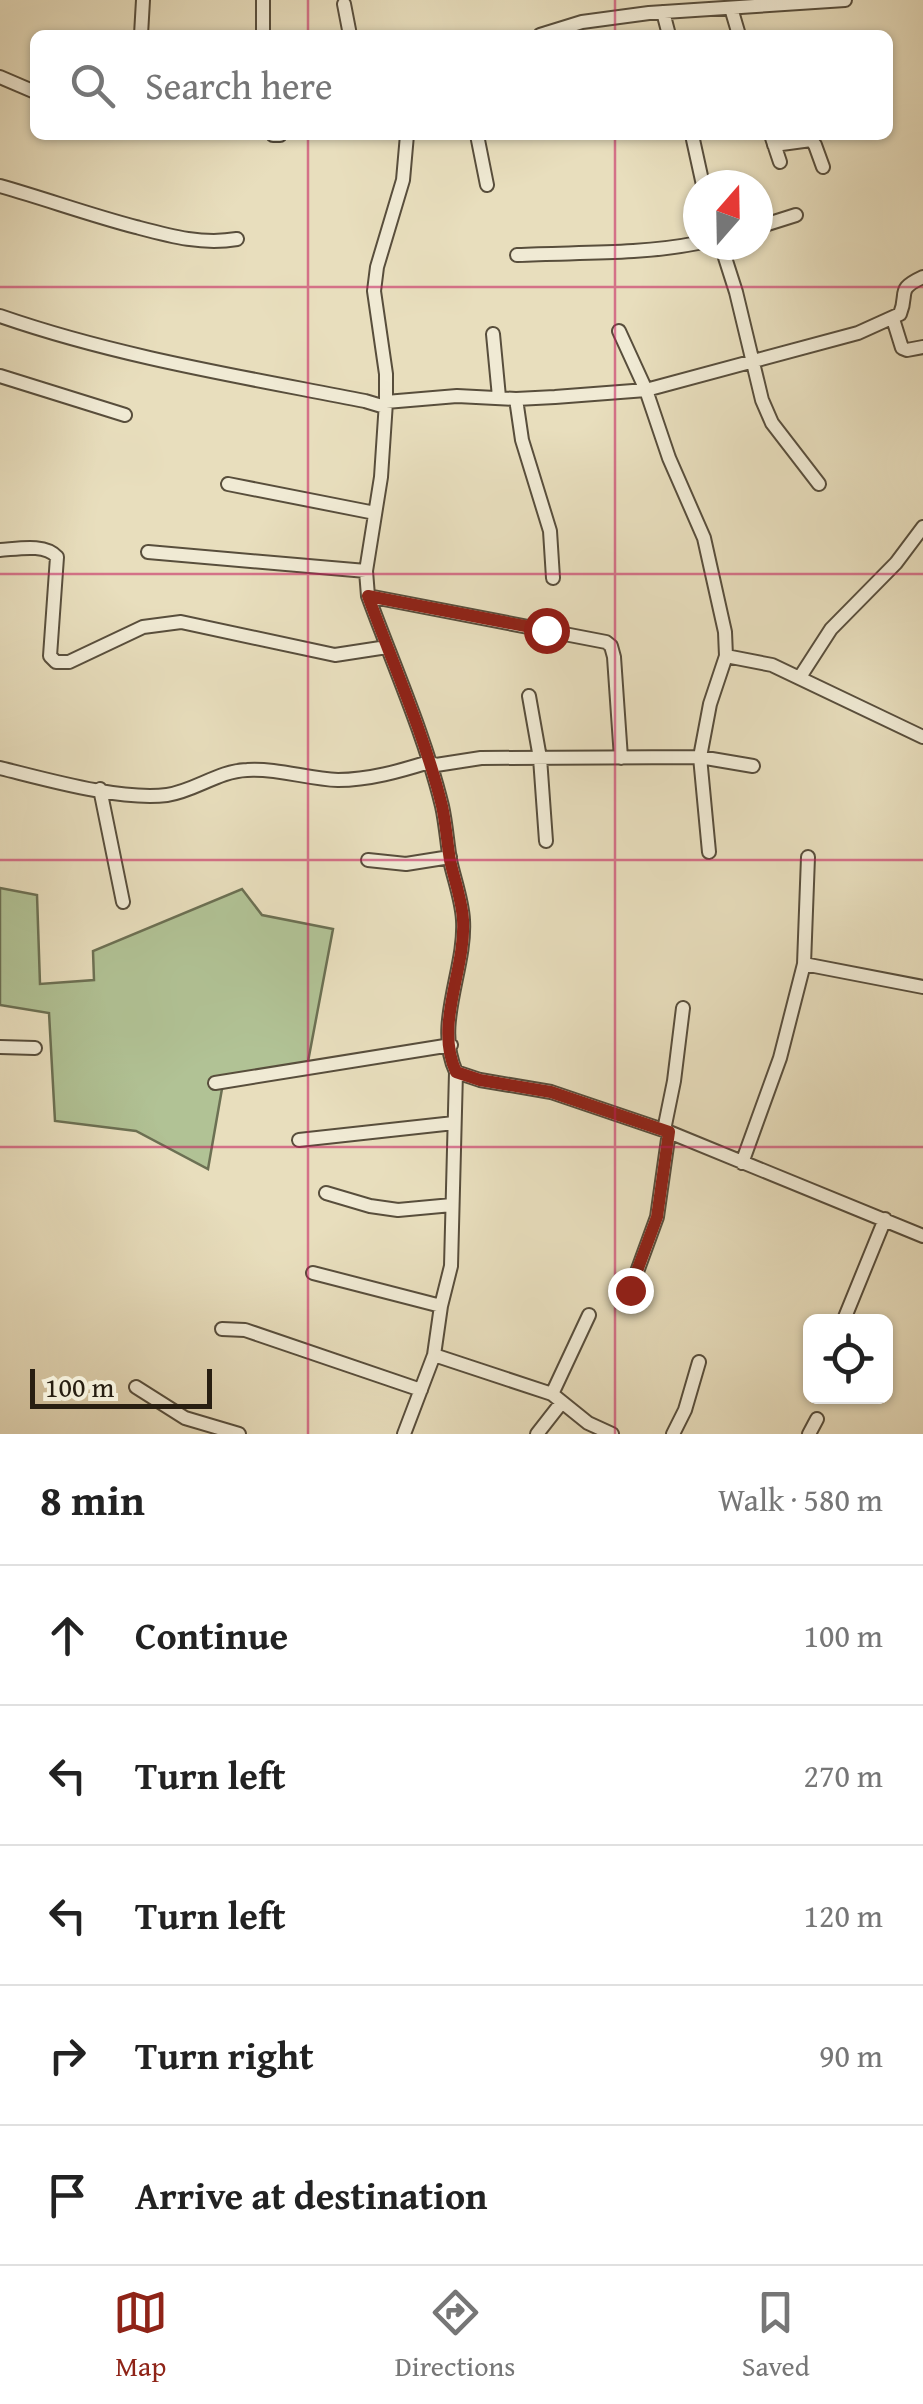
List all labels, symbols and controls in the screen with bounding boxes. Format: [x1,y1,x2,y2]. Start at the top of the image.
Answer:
search box [30,30,893,140]
text: Search here [145,57,333,113]
icon: search [65,58,120,113]
north arrow [683,170,773,260]
route start [524,608,570,654]
route end [608,1268,654,1314]
map controls [803,1314,893,1404]
button: locate [803,1314,893,1404]
scale bar [30,1364,212,1408]
text: 100 m [45,1366,114,1407]
text: 8 min [40,1469,145,1530]
text: Walk · 580 m [718,1476,883,1523]
text: Continue [135,1607,288,1663]
icon: ahead [40,1608,95,1663]
text: 100 m [804,1612,883,1659]
text: Turn left [135,1747,286,1803]
icon: left [40,1748,95,1803]
text: 270 m [804,1752,883,1799]
text: Turn left [135,1887,286,1943]
icon: left [40,1888,95,1943]
text: 120 m [804,1892,883,1939]
text: Turn right [135,2027,314,2083]
icon: right [40,2028,95,2083]
text: 90 m [819,2032,883,2079]
text: Arrive at destination [135,2167,488,2223]
icon: arrive [40,2168,95,2223]
tab: Map [113,2285,168,2386]
tab: Directions [395,2285,515,2386]
tab: Saved [742,2285,810,2386]

